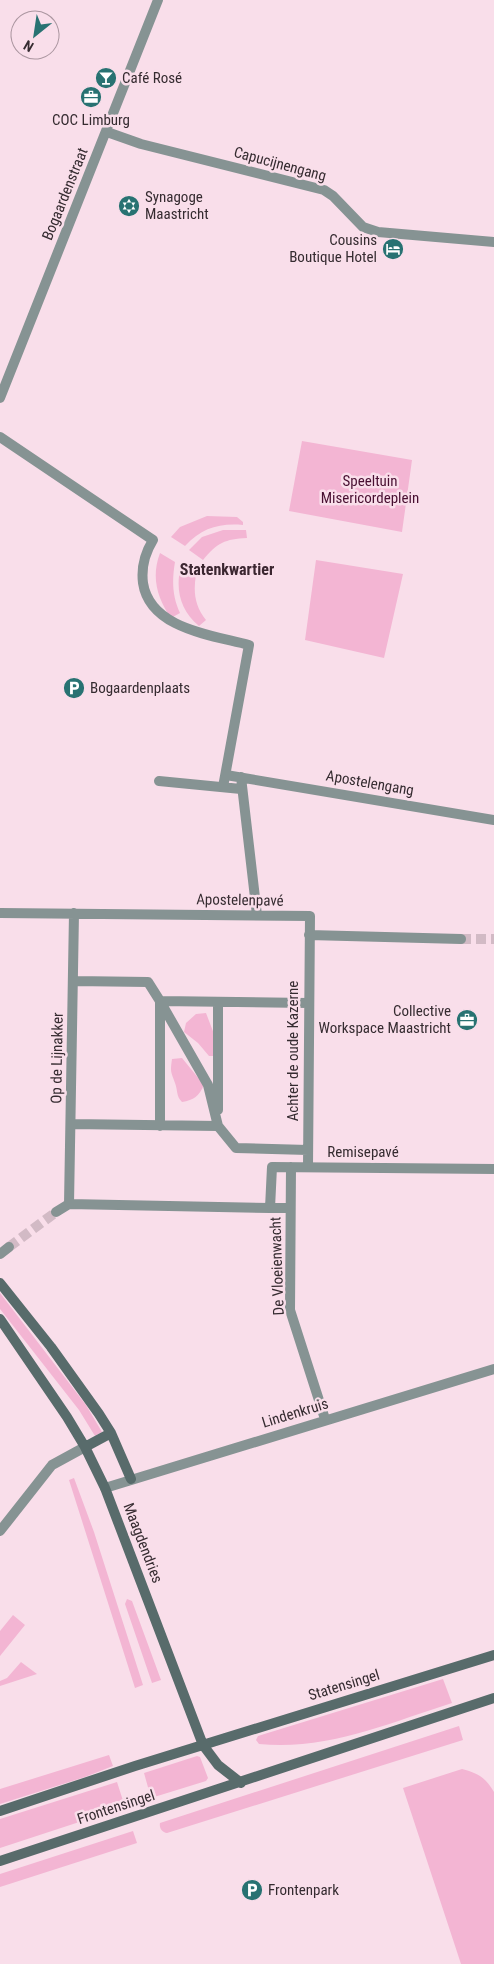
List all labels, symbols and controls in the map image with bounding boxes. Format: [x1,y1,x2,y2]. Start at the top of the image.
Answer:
north arrow [10,10,60,60]
text: N [21,37,36,55]
bar icon: Café Rosé [94,66,118,90]
place label: Café Rosé [122,69,182,87]
office icon: COC Limburg [79,85,103,109]
place label: COC Limburg [52,111,130,129]
street label: Capucijnengang [232,143,328,185]
street label: Bogaardenstraat [38,145,92,243]
place label: Synagoge Maastricht [145,188,209,223]
synagogue icon: Synagoge Maastricht [117,194,141,218]
place label: Cousins Boutique Hotel [289,231,377,266]
hotel icon: Cousins Boutique Hotel [381,237,405,261]
park label: Speeltuin Misericordeplein [321,472,419,507]
district label: Statenkwartier [180,560,274,579]
parking icon: Bogaardenplaats [62,676,86,700]
place label: Bogaardenplaats [90,679,190,697]
street label: Apostelengang [325,766,415,800]
street label: Apostelenpavé [196,890,284,910]
street label: Achter de oude Kazerne [284,981,302,1121]
place label: Collective Workspace Maastricht [319,1002,451,1037]
office icon: Collective Workspace Maastricht [455,1008,479,1032]
street label: Op de Lijnakker [47,1012,67,1104]
street label: Remisepavé [327,1143,399,1161]
street label: De Vloeienwacht [266,1216,288,1316]
street label: Lindenkruis [260,1394,331,1432]
street label: Maagdendries [120,1500,167,1586]
street label: Statensingel [306,1666,382,1704]
street label: Frontensingel [75,1786,157,1828]
parking icon: Frontenpark [240,1878,264,1902]
place label: Frontenpark [268,1881,339,1899]

